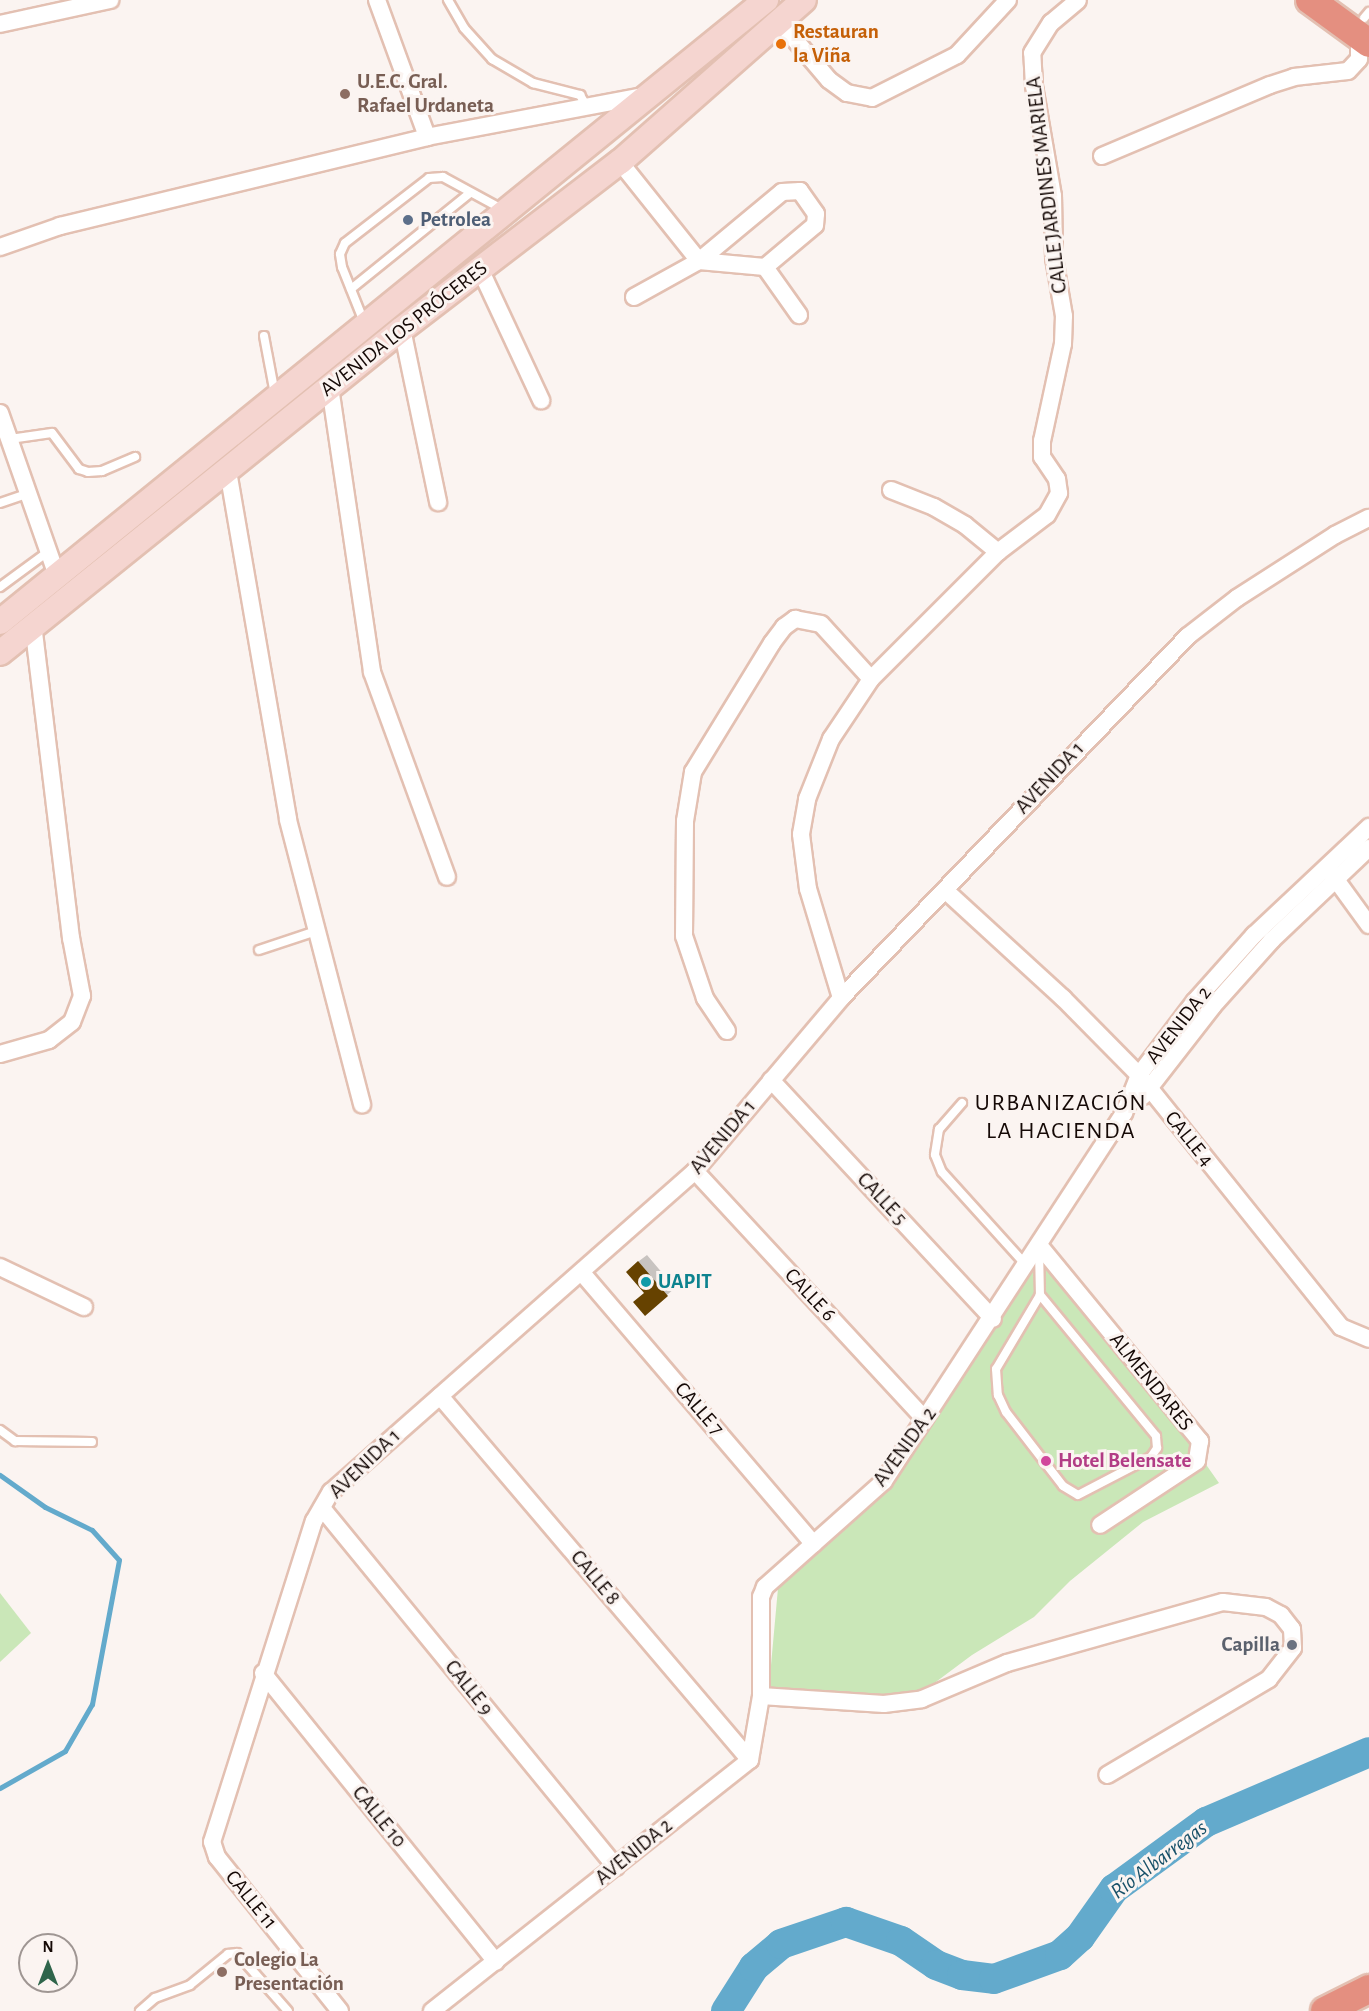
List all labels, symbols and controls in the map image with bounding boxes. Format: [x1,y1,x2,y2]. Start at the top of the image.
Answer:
place label: Restauran la Viña [793,19,879,69]
marker: Restauran la Viña [774,37,788,51]
place label: U.E.C. Gral. Rafael Urdaneta [357,69,494,119]
street label: CALLE JARDINES MARIELA [1021,75,1073,295]
marker: U.E.C. Gral. Rafael Urdaneta [338,87,352,101]
place label: Petrolea [420,207,491,233]
marker: Petrolea [401,213,415,227]
street label: AVENIDA LOS PRÓCERES [315,256,493,402]
street label: AVENIDA 1 [1010,737,1090,819]
street label: AVENIDA 2 [1141,981,1217,1069]
district label: URBANIZACIÓN LA HACIENDA [975,1090,1147,1146]
street label: AVENIDA 1 [685,1095,761,1179]
street label: CALLE 4 [1159,1106,1219,1172]
street label: CALLE 5 [851,1167,913,1231]
street label: CALLE 6 [779,1263,841,1327]
place label: UAPIT [658,1269,712,1295]
marker: UAPIT [639,1275,653,1289]
street label: ALMENDARES [1104,1328,1198,1436]
street label: CALLE 7 [669,1377,729,1441]
street label: AVENIDA 2 [868,1402,942,1492]
street label: AVENIDA 1 [324,1424,406,1504]
place label: Hotel Belensate [1058,1448,1191,1474]
marker: Hotel Belensate [1039,1454,1053,1468]
street label: CALLE 8 [565,1545,625,1611]
place label: Capilla [1222,1632,1280,1658]
marker: Capilla [1285,1638,1299,1652]
street label: CALLE 9 [439,1655,499,1721]
street label: CALLE 10 [346,1781,412,1853]
street label: AVENIDA 2 [590,1813,678,1891]
water label: Río Albarregas [1105,1815,1213,1905]
street label: CALLE 11 [220,1865,282,1935]
north arrow [18,1933,78,1993]
text: N [42,1939,54,1955]
place label: Colegio La Presentación [234,1947,344,1997]
marker: Colegio La Presentación [215,1965,229,1979]

